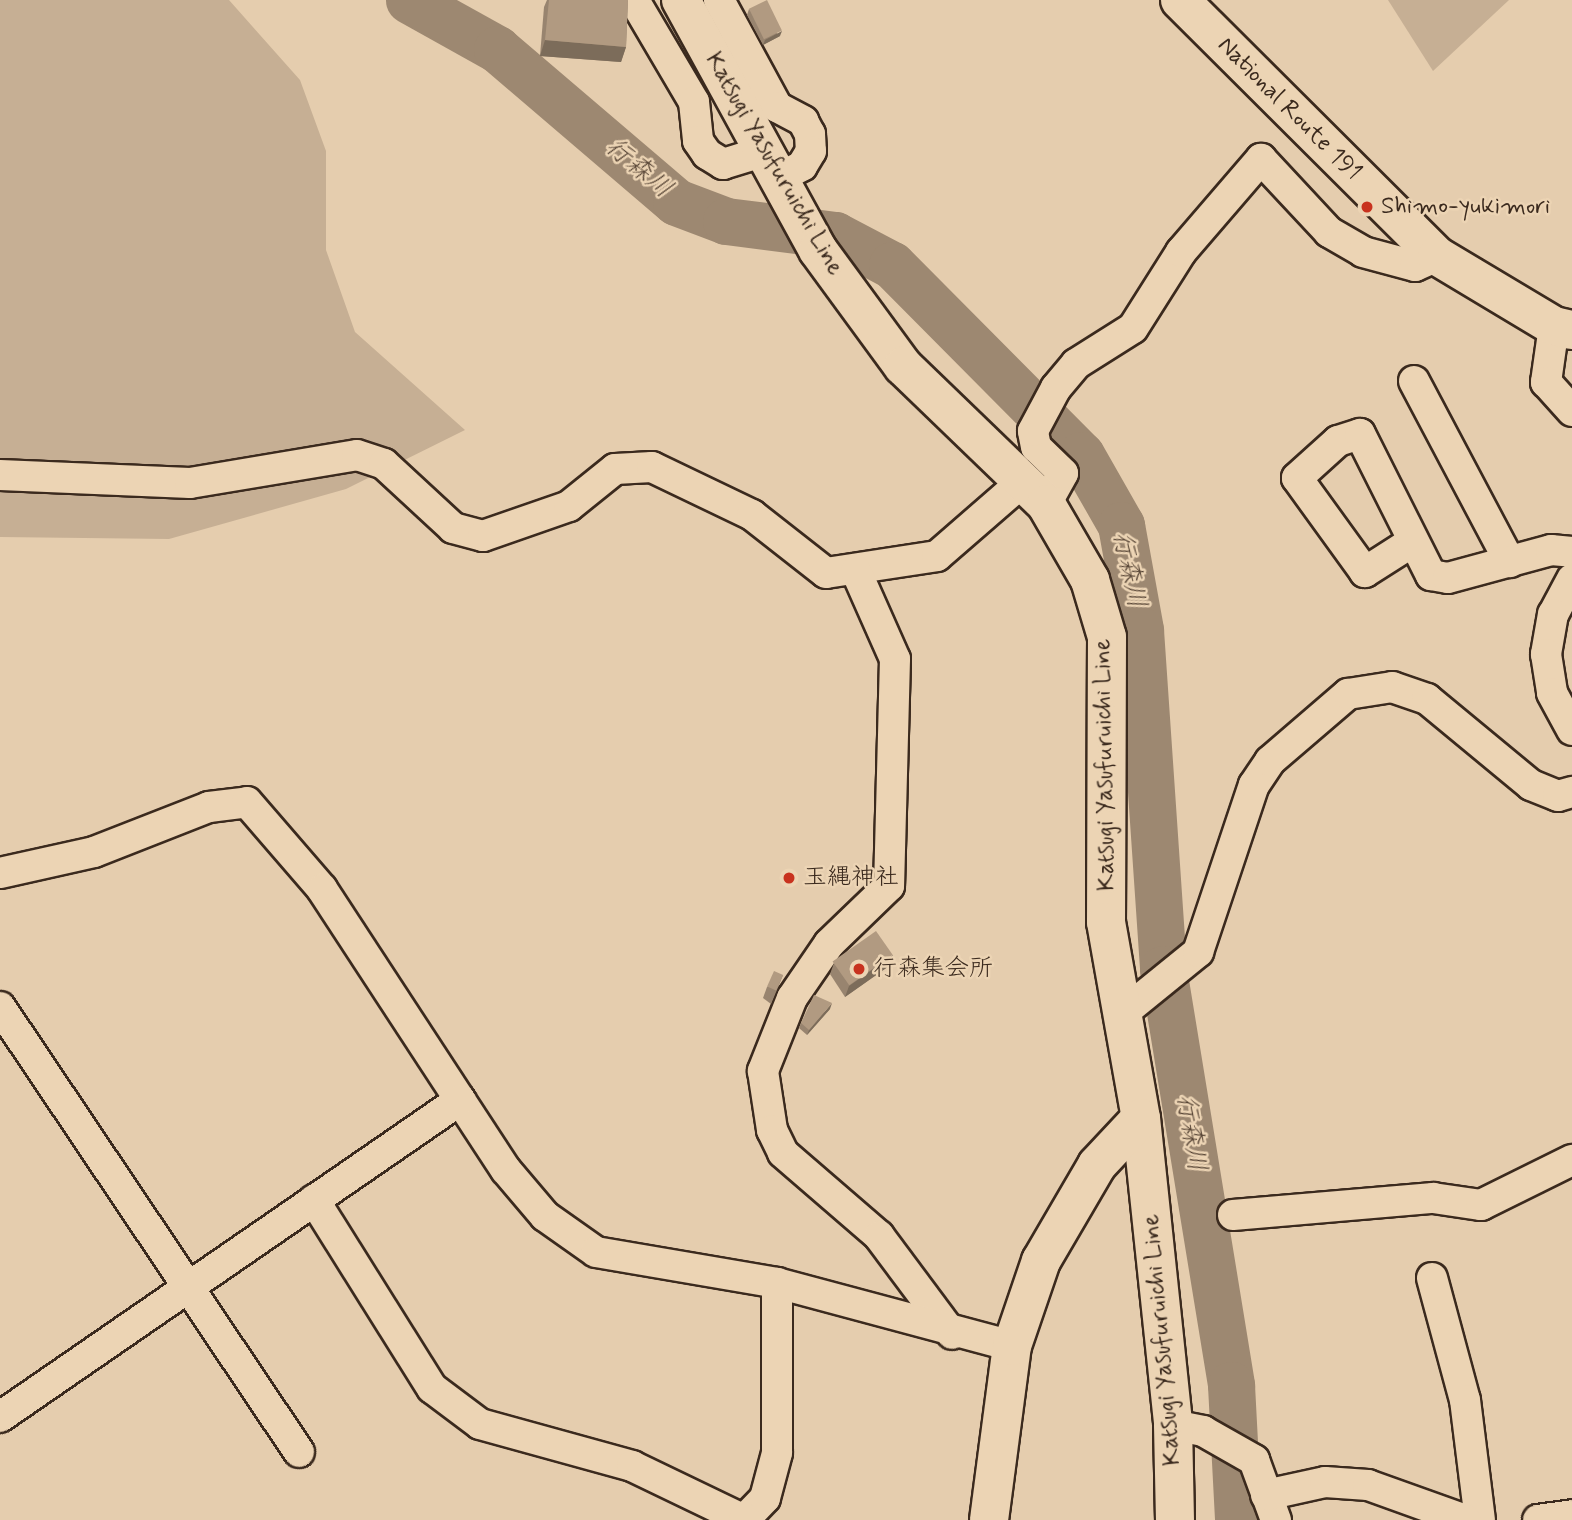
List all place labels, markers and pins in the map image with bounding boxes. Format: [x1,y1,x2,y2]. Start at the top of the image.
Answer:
place label: Shimo-yukimori [1381,193,1550,221]
marker: Shimo-yukimori [1359,199,1375,215]
place label: 玉縄神社 [803,864,899,892]
marker: 玉縄神社 [781,870,797,886]
place label: 行森集会所 [873,955,993,983]
marker: 行森集会所 [851,961,867,977]

